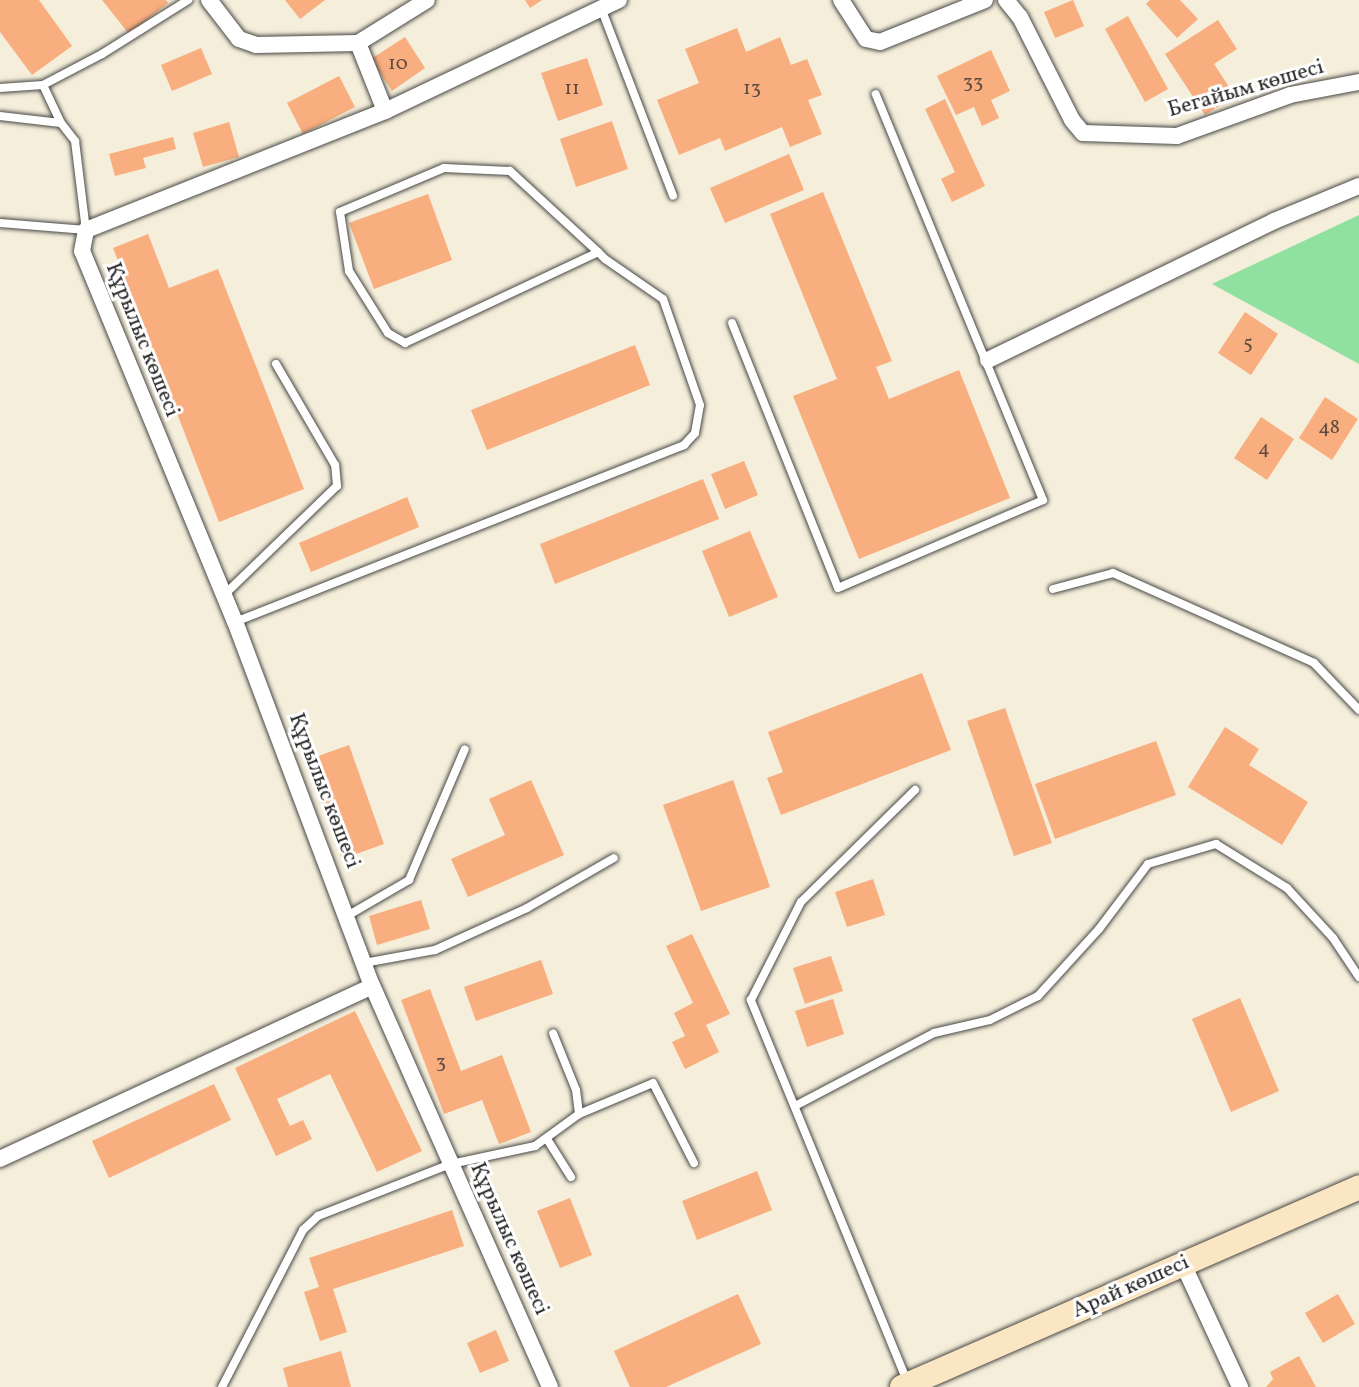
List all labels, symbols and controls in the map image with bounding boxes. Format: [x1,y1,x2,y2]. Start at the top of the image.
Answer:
house number: 10 [388,52,408,76]
street label: Бегайым көшесі [1165,54,1327,124]
house number: 33 [963,71,983,95]
house number: 11 [564,77,580,101]
house number: 13 [743,77,761,101]
street label: Құрылыс көшесі [99,259,185,421]
house number: 5 [1243,332,1253,356]
house number: 48 [1318,416,1340,440]
house number: 4 [1258,437,1270,461]
street label: Құрылыс көшесі [282,710,366,872]
house number: 3 [436,1051,446,1075]
street label: Құрылыс көшесі [464,1159,554,1319]
street label: Арай көшесі [1068,1249,1194,1325]

